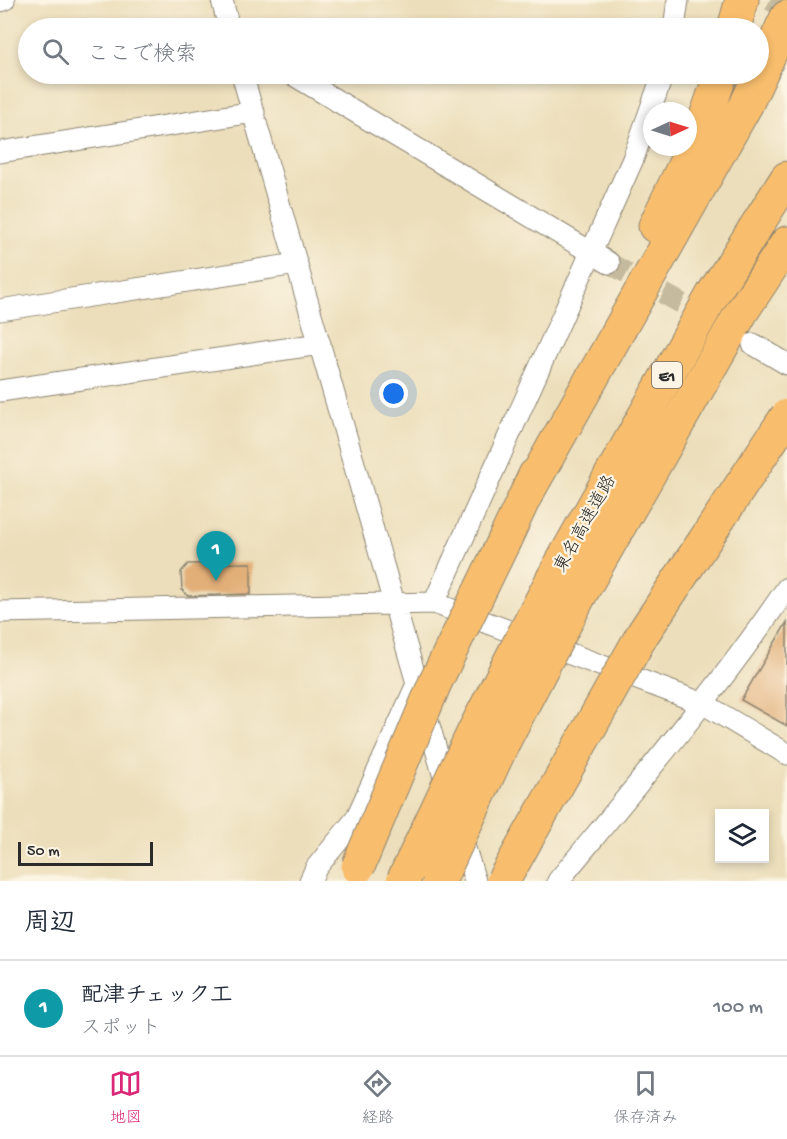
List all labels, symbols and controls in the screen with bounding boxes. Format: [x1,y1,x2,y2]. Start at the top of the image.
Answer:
search box [18,18,769,84]
icon: search [39,35,72,68]
text: ここで検索 [87,43,197,69]
north arrow [643,102,697,156]
road number: E1 [652,362,682,388]
your location [379,379,408,408]
street label: 東名高速道路 [550,471,622,577]
pin: 1 [196,532,236,581]
map controls [715,809,769,863]
button: layers [715,809,769,863]
scale bar [18,839,153,866]
text: 50 m [27,843,60,862]
text: 周辺 [24,910,76,941]
text: 配津チェック工 [81,984,232,1010]
text: 1 [39,997,48,1020]
text: 100 m [713,997,763,1020]
text: スポット [81,1018,161,1041]
tab: 地図 [109,1067,142,1129]
tab: 経路 [361,1067,394,1129]
tab: 保存済み [613,1067,677,1129]

